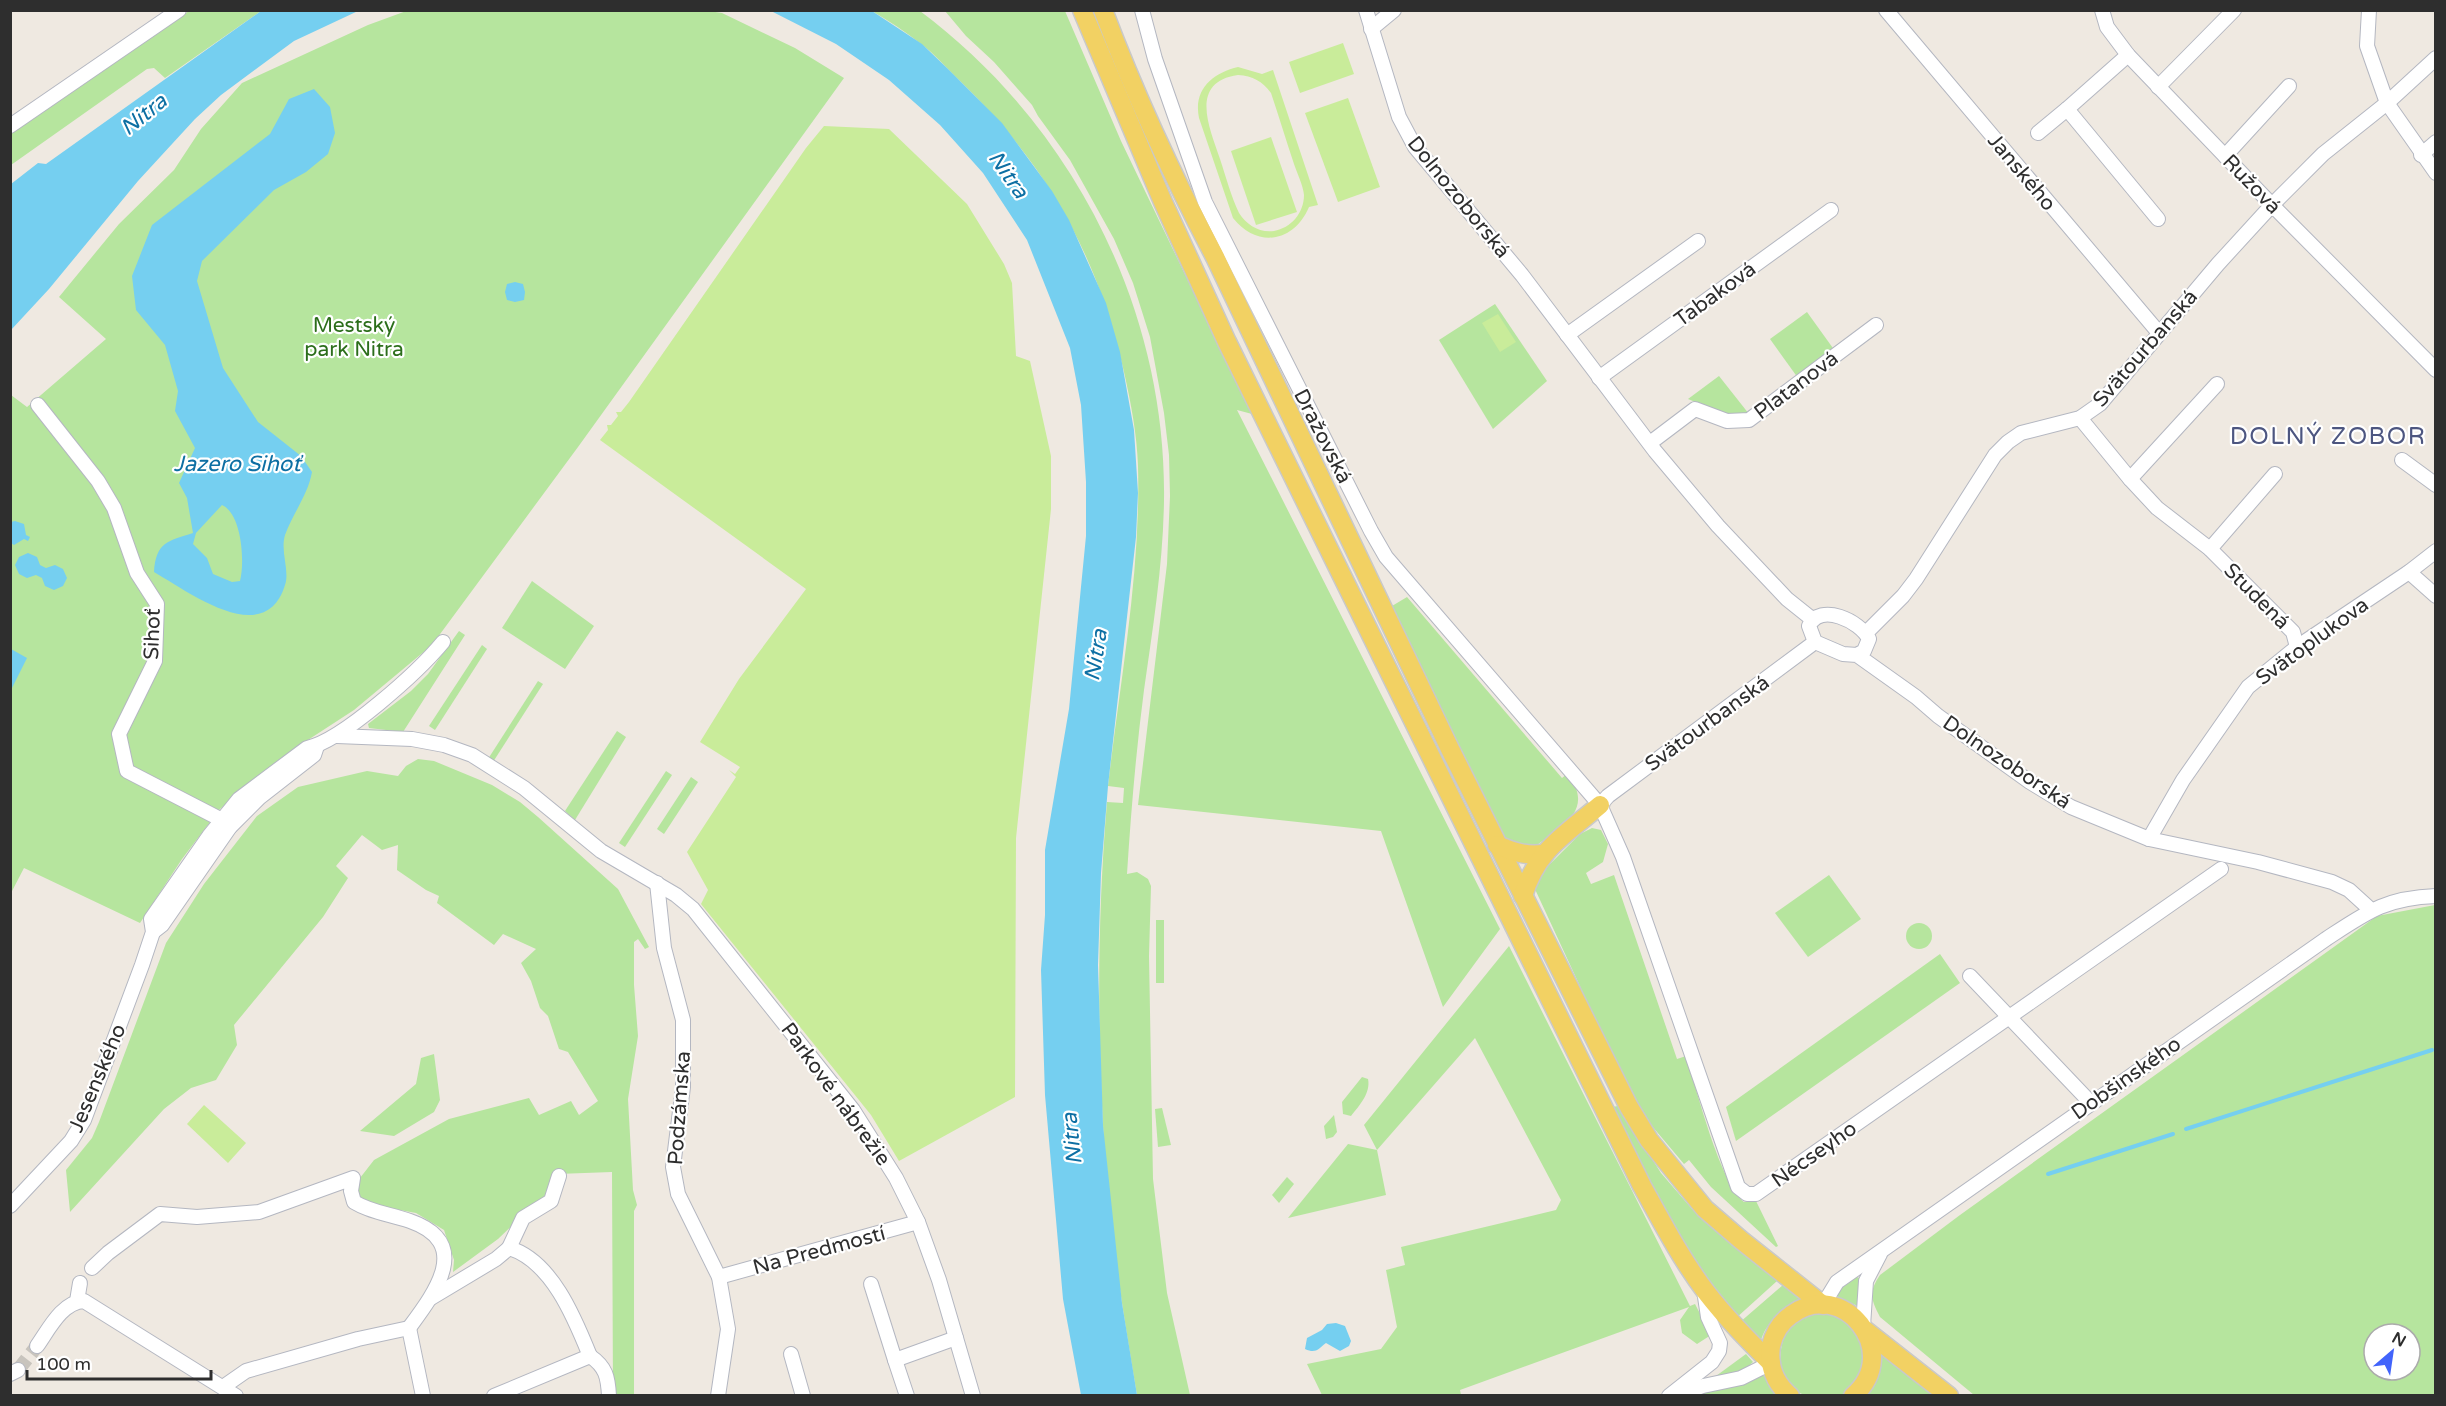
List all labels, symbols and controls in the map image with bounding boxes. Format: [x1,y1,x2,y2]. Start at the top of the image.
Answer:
water label: Nitra [115,88,173,141]
street label: Janského [1982,129,2061,216]
street label: Dolnozoborská [1402,131,1515,263]
water label: Nitra [983,146,1034,204]
street label: Ružová [2217,149,2286,220]
street label: Tabaková [1670,256,1761,332]
street label: Svätourbanská [2088,285,2203,412]
park label: Mestský park Nitra [304,313,404,362]
street label: Platanová [1749,346,1843,425]
street label: Dražovská [1288,385,1357,488]
district label: DOLNÝ ZOBOR [2230,421,2426,451]
water label: Jazero Sihoť [173,451,304,477]
street label: Studená [2218,558,2295,635]
street label: Svätoplukova [2251,592,2374,691]
street label: Sihoť [139,608,166,660]
water label: Nitra [1079,627,1113,683]
street label: Svätourbanská [1640,670,1774,777]
street label: Dolnozoborská [1938,710,2076,815]
street label: Parkové nábrežie [775,1018,896,1171]
street label: Jesenského [63,1020,131,1136]
street label: Dobšinského [2067,1031,2186,1125]
street label: Podzámska [663,1050,696,1166]
water label: Nitra [1056,1111,1088,1166]
street label: Nécseyho [1767,1116,1862,1193]
street label: Na Predmostí [750,1221,888,1280]
north arrow [2362,1322,2422,1382]
text: N [2388,1328,2409,1352]
scale bar [27,1343,212,1381]
text: 100 m [36,1353,91,1375]

